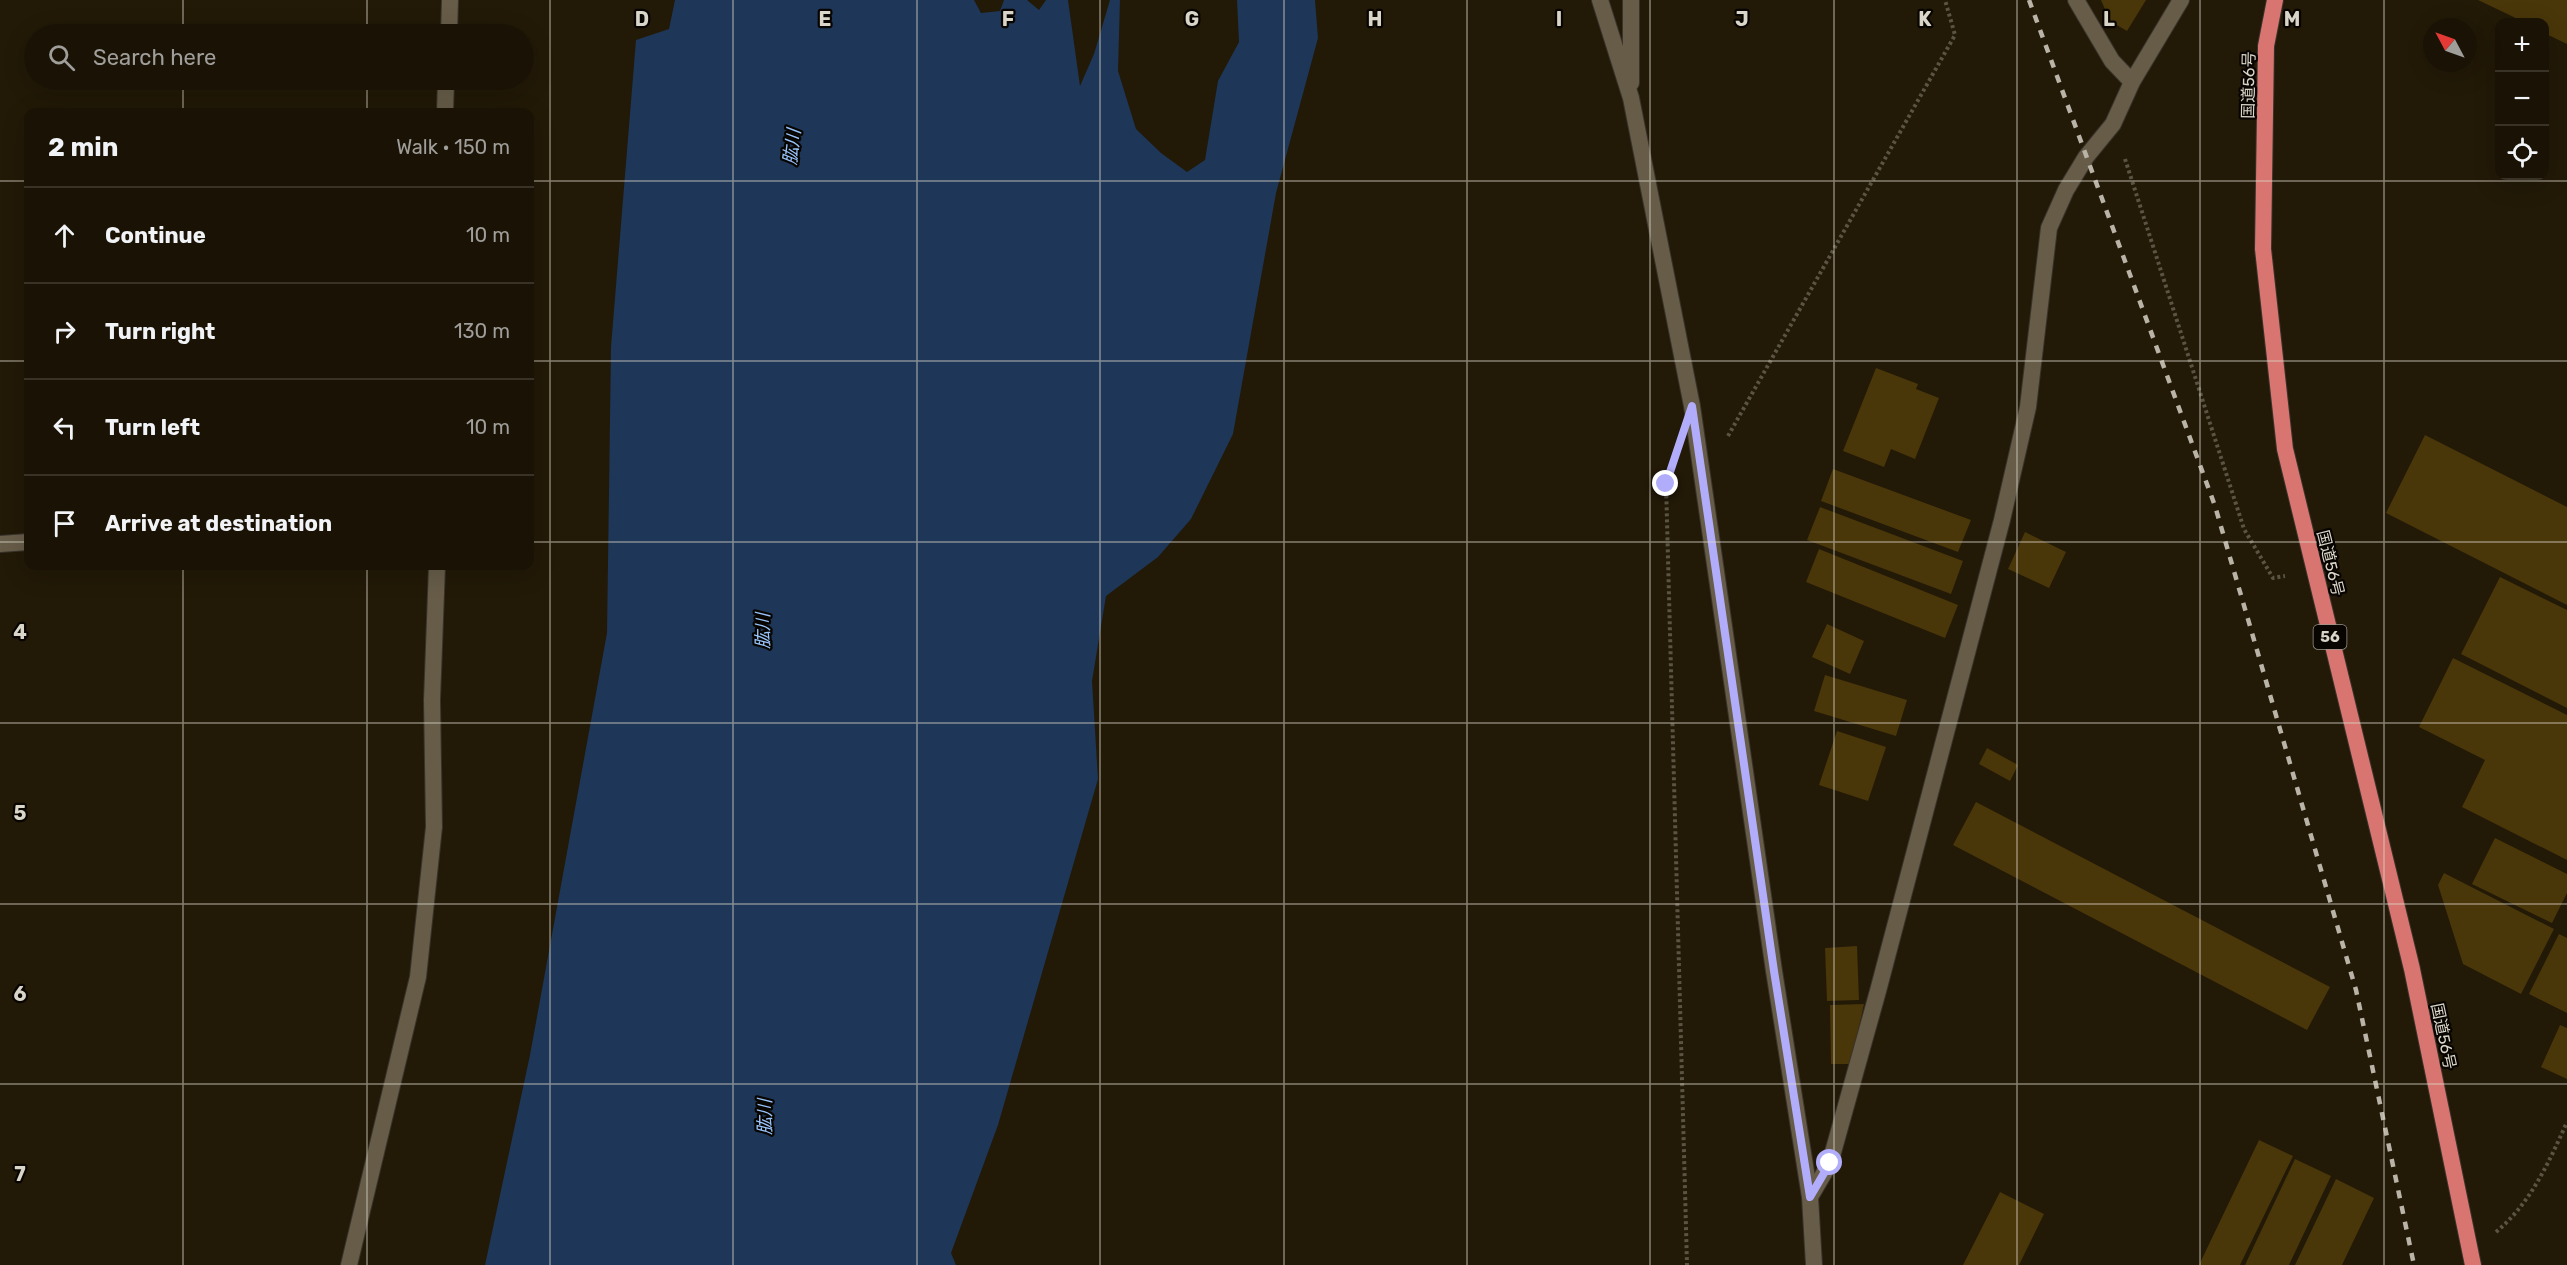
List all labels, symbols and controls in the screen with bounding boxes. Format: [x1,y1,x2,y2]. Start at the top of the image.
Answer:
text: D [635,7,649,31]
text: E [819,7,831,31]
text: F [1002,7,1014,31]
text: G [1185,7,1199,31]
text: H [1368,7,1382,31]
text: I [1556,7,1562,31]
text: J [1735,7,1749,31]
text: K [1918,7,1932,31]
text: L [2103,7,2115,31]
text: M [2284,7,2300,31]
north arrow [2423,18,2477,72]
map controls [2495,18,2549,180]
button: + [2495,18,2549,72]
search box [24,24,534,90]
icon: search [45,41,78,74]
text: Search here [93,44,216,71]
street label: 国道56号 [2238,51,2259,119]
button: − [2495,72,2549,126]
water label: 肱川 [779,126,805,166]
button: locate [2495,126,2549,180]
text: 2 min [48,132,118,163]
text: Walk · 150 m [396,135,510,159]
icon: ahead [48,219,81,252]
text: Continue [105,222,206,249]
text: 10 m [466,223,510,247]
icon: right [48,315,81,348]
text: Turn right [105,318,215,345]
text: 130 m [454,319,510,343]
icon: left [48,411,81,444]
text: Turn left [105,414,200,441]
text: 10 m [466,415,510,439]
route end [1652,470,1678,496]
icon: arrive [48,507,81,540]
text: Arrive at destination [105,510,332,537]
street label: 国道56号 [2313,528,2348,598]
water label: 肱川 [752,611,774,649]
text: 4 [13,620,27,644]
road number: 56 [2314,625,2346,649]
text: 5 [14,801,27,825]
text: 6 [13,982,27,1006]
street label: 国道56号 [2427,1001,2460,1071]
water label: 肱川 [754,1097,776,1135]
route start [1816,1149,1842,1175]
text: 7 [14,1162,26,1186]

